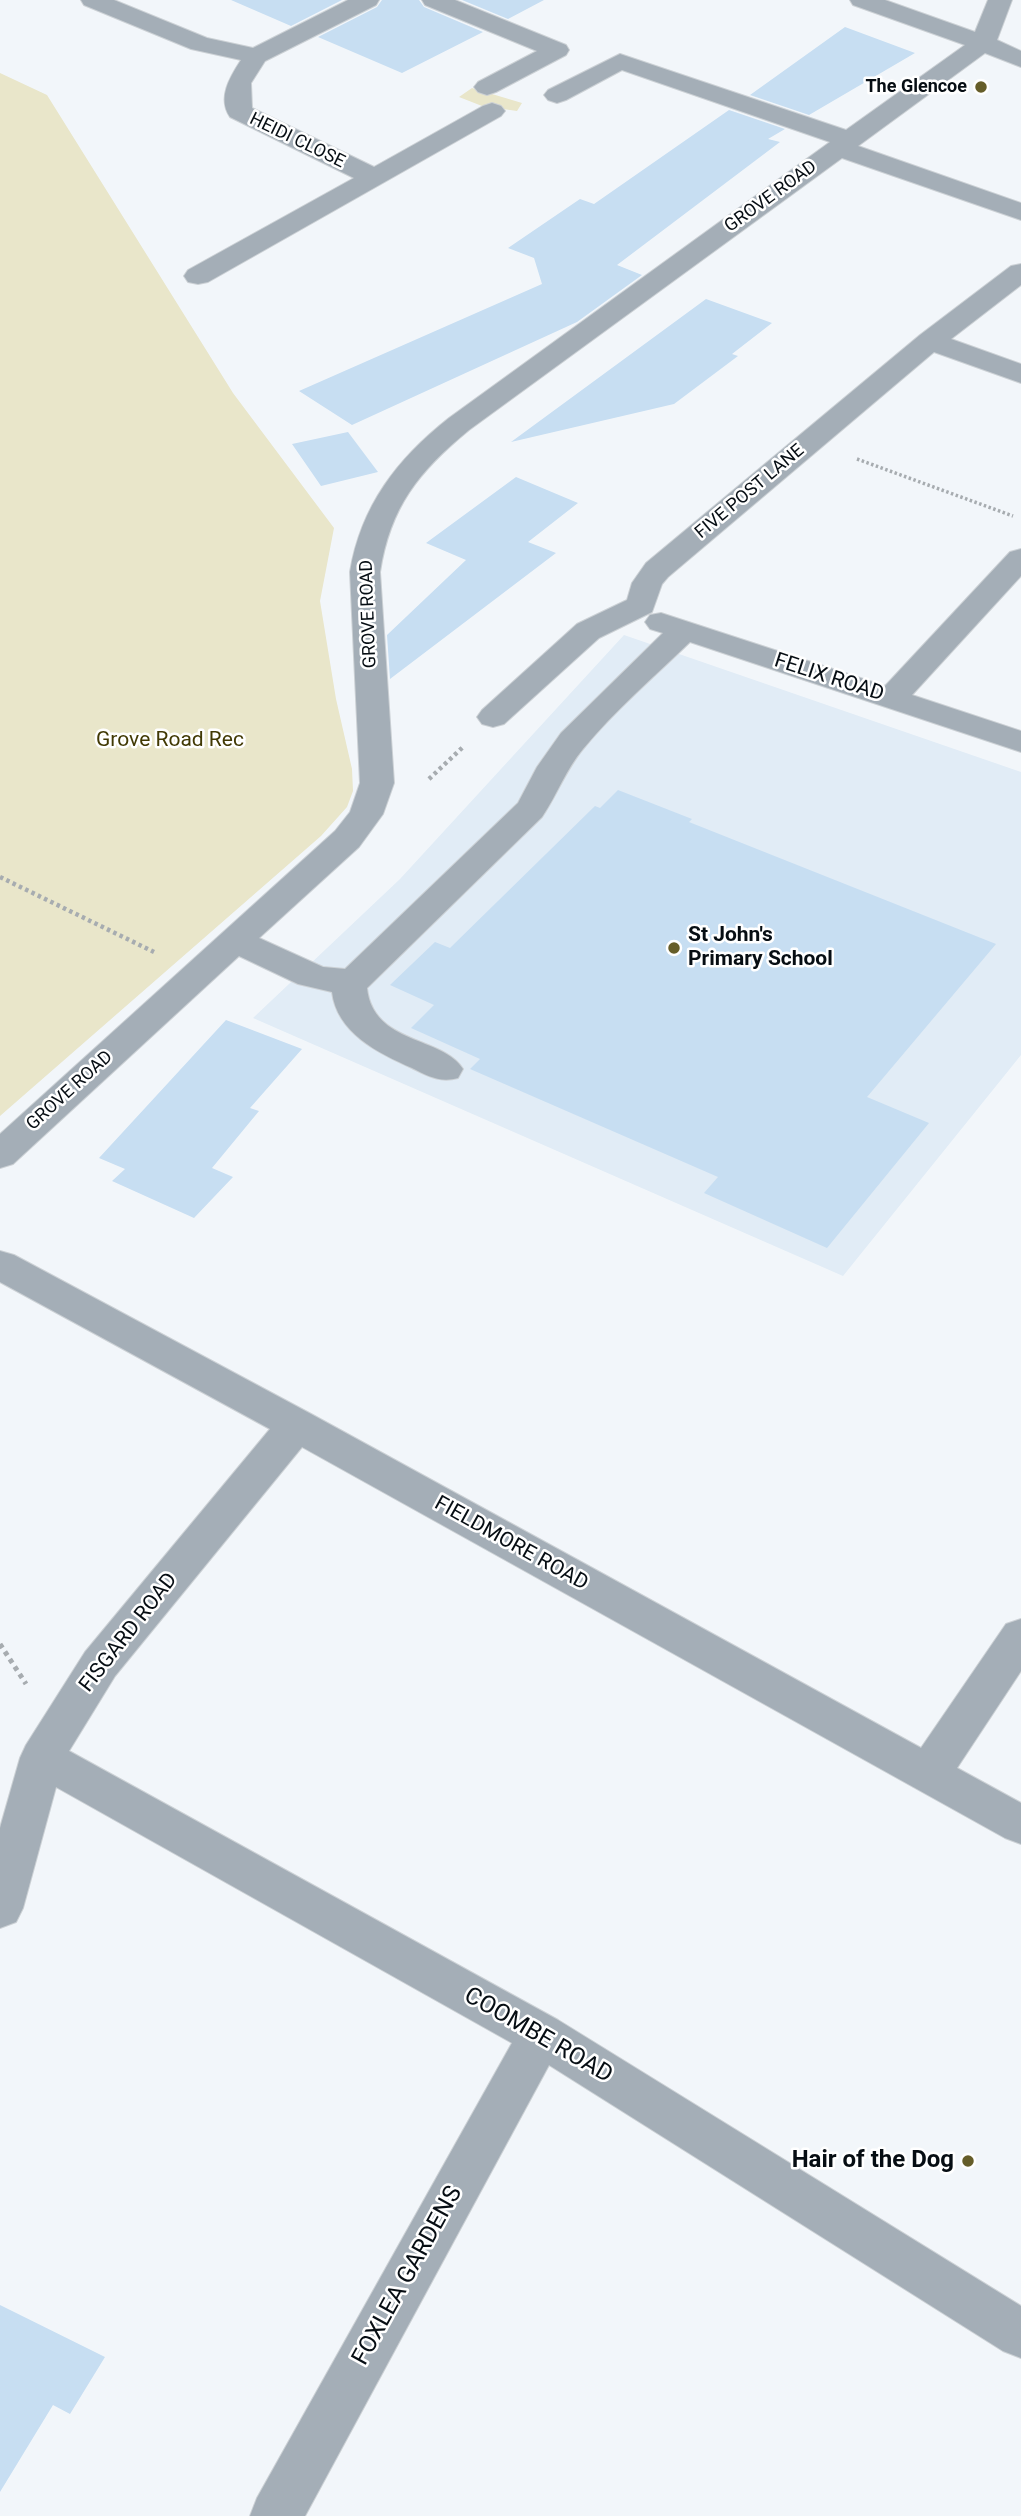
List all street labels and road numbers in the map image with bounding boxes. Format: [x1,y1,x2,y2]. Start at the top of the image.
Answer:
street label: HEIDI CLOSE [246,109,348,173]
street label: GROVE ROAD [721,156,821,238]
street label: FIVE POST LANE [691,440,809,544]
street label: GROVE ROAD [356,559,382,669]
street label: FELIX ROAD [771,648,887,708]
street label: GROVE ROAD [22,1047,118,1135]
street label: FIELDMORE ROAD [430,1491,592,1597]
street label: FISGARD ROAD [75,1568,183,1698]
street label: COOMBE ROAD [459,1982,617,2090]
street label: FOXLEA GARDENS [347,2181,469,2371]

